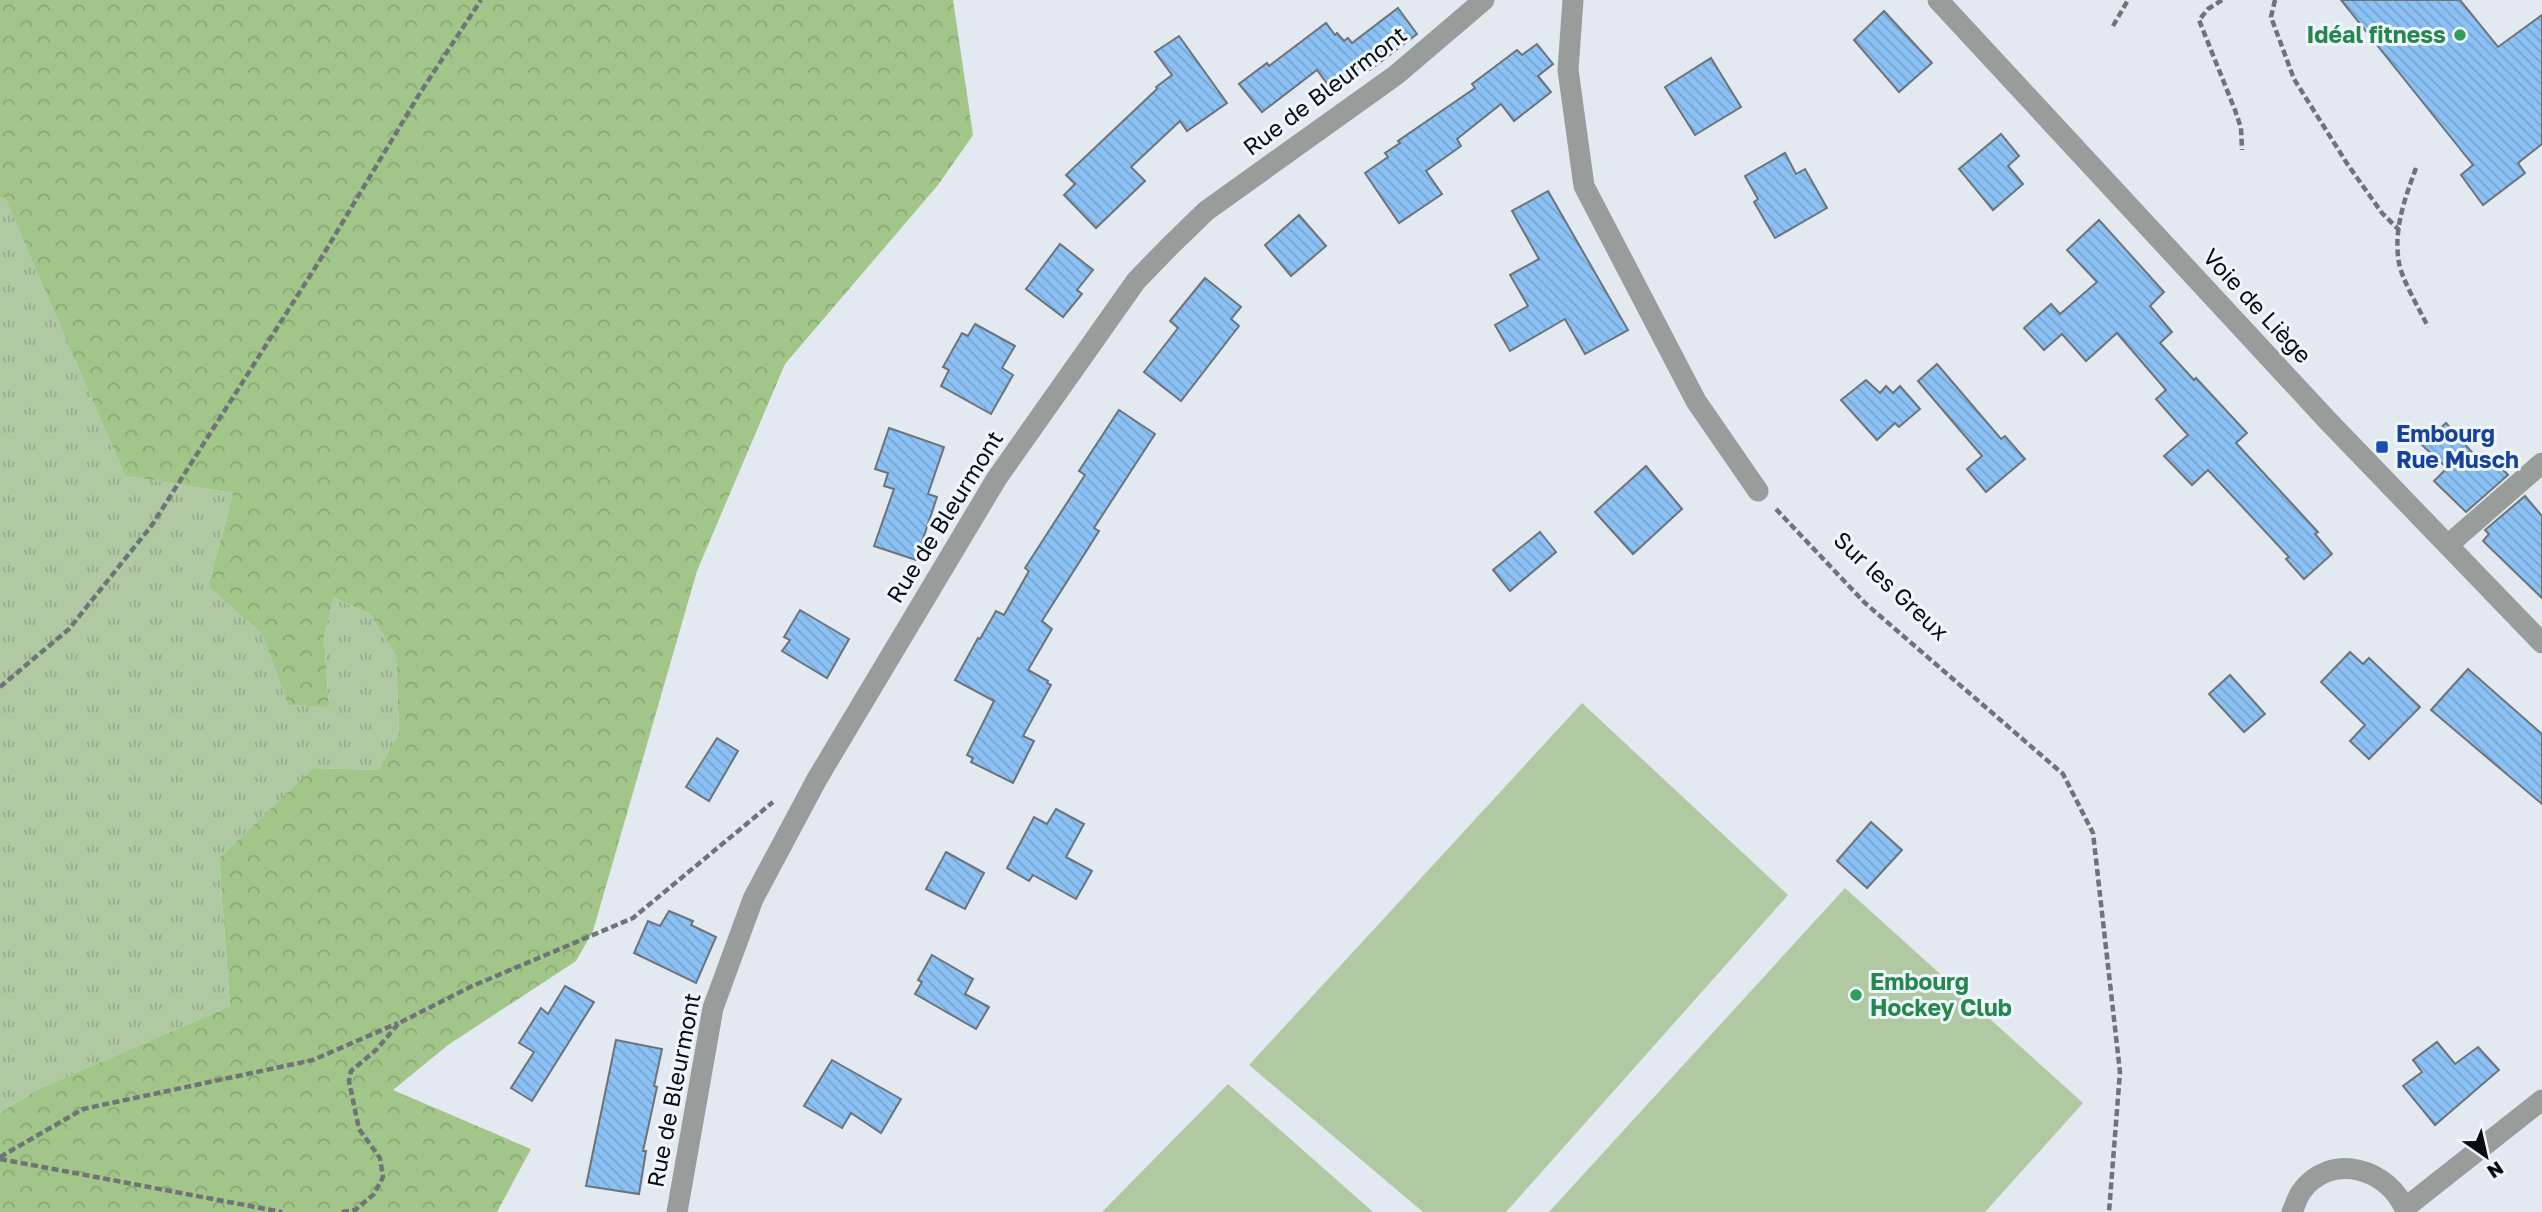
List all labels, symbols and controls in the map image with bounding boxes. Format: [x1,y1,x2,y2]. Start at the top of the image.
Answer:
street label: Rue de Bleurmont [1237,20,1412,161]
place label: Idéal fitness [2307,20,2446,48]
marker: Idéal fitness [2452,27,2468,43]
street label: Voie de Liège [2198,242,2318,368]
place label: Embourg Rue Musch [2396,419,2519,473]
street label: Rue de Bleurmont [880,425,1008,608]
marker: Embourg Rue Musch [2374,439,2390,455]
street label: Sur les Greux [1829,525,1955,646]
place label: Embourg Hockey Club [1870,967,2012,1021]
marker: Embourg Hockey Club [1848,987,1864,1003]
street label: Rue de Bleurmont [640,990,706,1189]
north arrow [2451,1121,2521,1191]
text: N [2483,1157,2508,1184]

